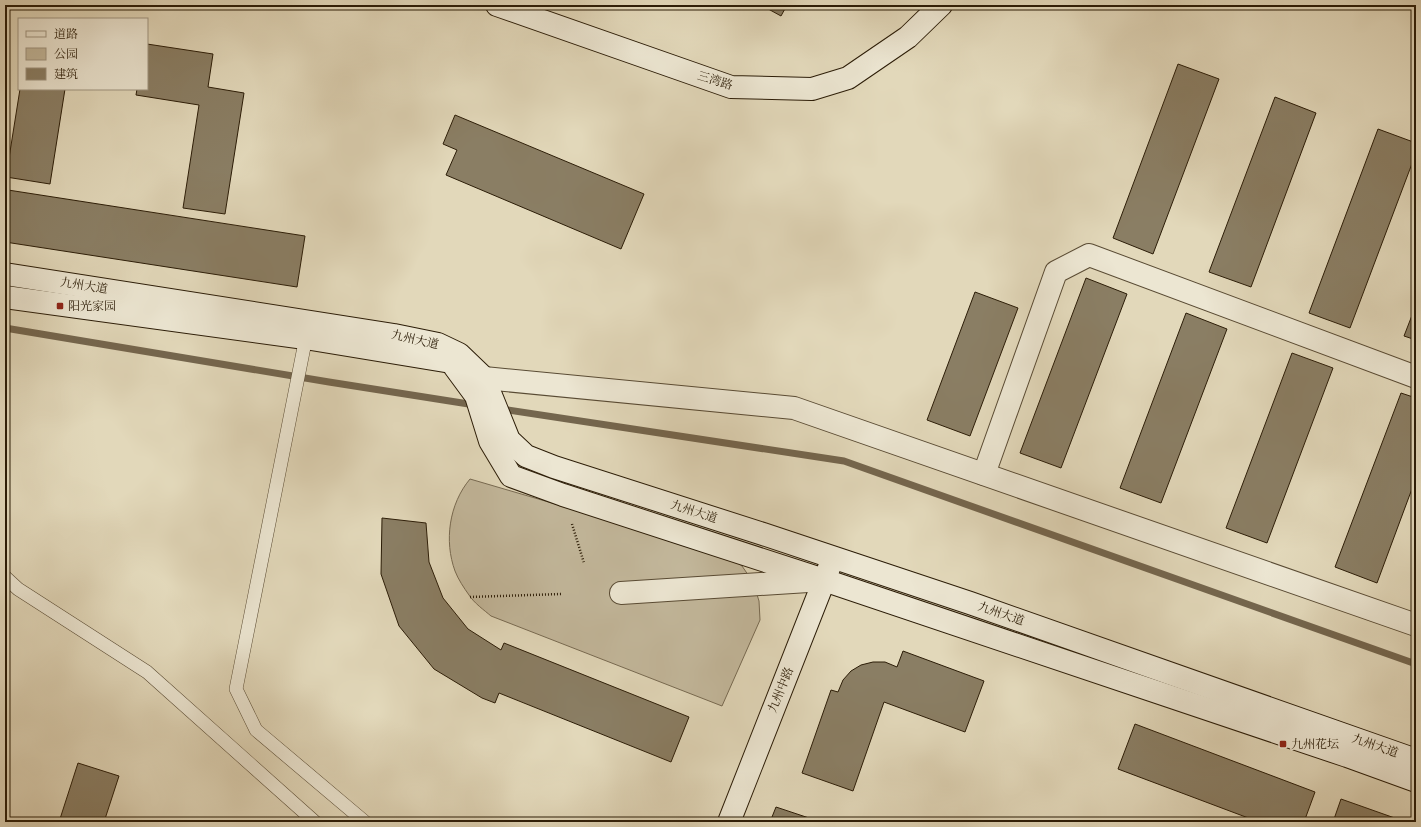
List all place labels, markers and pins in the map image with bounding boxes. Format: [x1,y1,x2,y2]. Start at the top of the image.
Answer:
place label: 阳光家园 [68,299,116,314]
marker: 阳光家园 [55,301,65,311]
place label: 九州花坛 [1291,737,1339,752]
marker: 九州花坛 [1278,739,1288,749]

